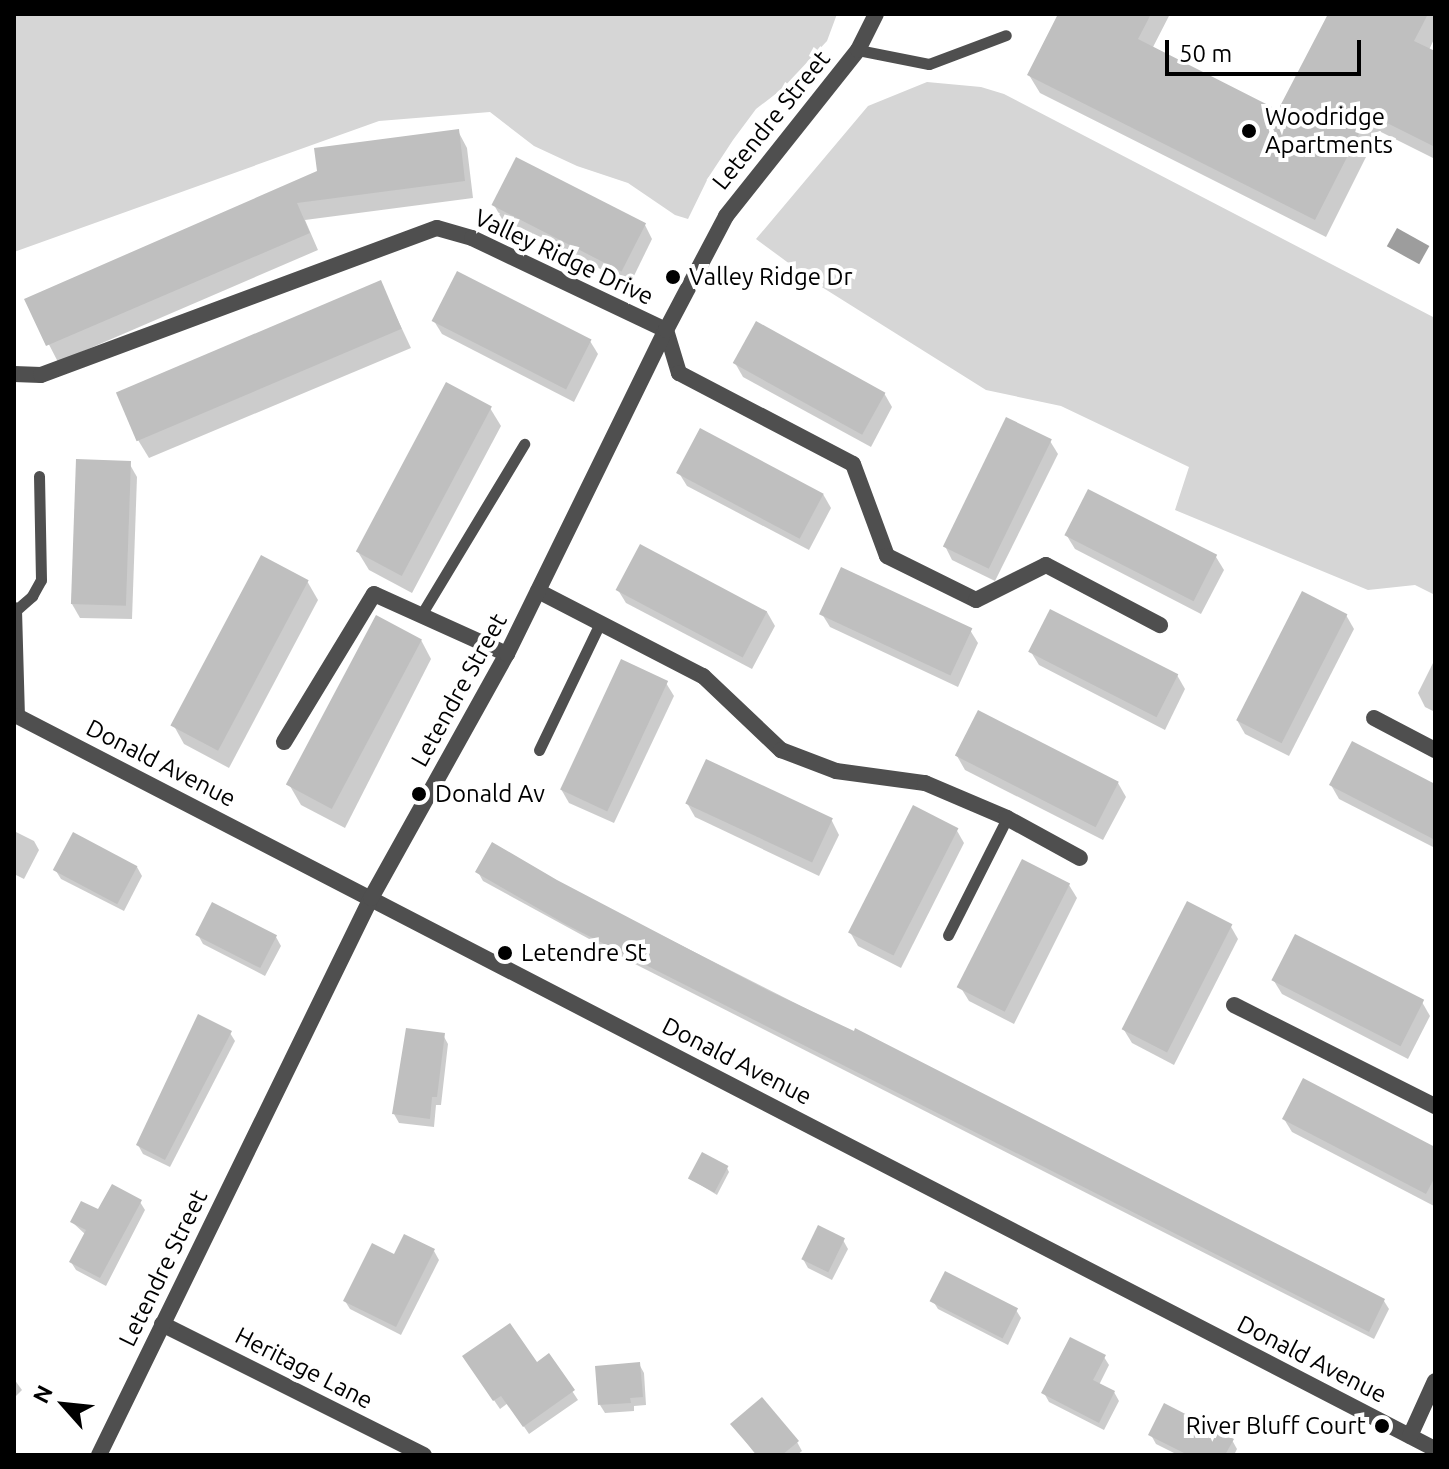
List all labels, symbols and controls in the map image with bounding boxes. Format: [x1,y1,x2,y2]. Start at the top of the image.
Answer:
scale bar [1169,24,1365,74]
text: 50 m [1179,40,1232,67]
street label: Letendre Street [706,45,836,195]
place label: Woodridge Apartments [1265,103,1393,159]
marker: Woodridge Apartments [1240,122,1258,140]
street label: Valley Ridge Drive [470,203,658,311]
place label: Valley Ridge Dr [689,263,852,291]
marker: Valley Ridge Dr [664,268,682,286]
street label: Letendre Street [405,608,513,772]
street label: Donald Avenue [82,713,240,813]
place label: Donald Av [435,780,545,808]
marker: Donald Av [410,785,428,803]
place label: Letendre St [521,939,647,967]
marker: Letendre St [496,944,514,962]
street label: Donald Avenue [658,1011,816,1111]
street label: Letendre Street [113,1185,213,1351]
street label: Donald Avenue [1233,1309,1391,1409]
street label: Heritage Lane [230,1321,378,1415]
north arrow [24,1365,104,1445]
text: N [27,1381,57,1407]
place label: River Bluff Court [1186,1412,1366,1440]
marker: River Bluff Court [1373,1417,1391,1435]

